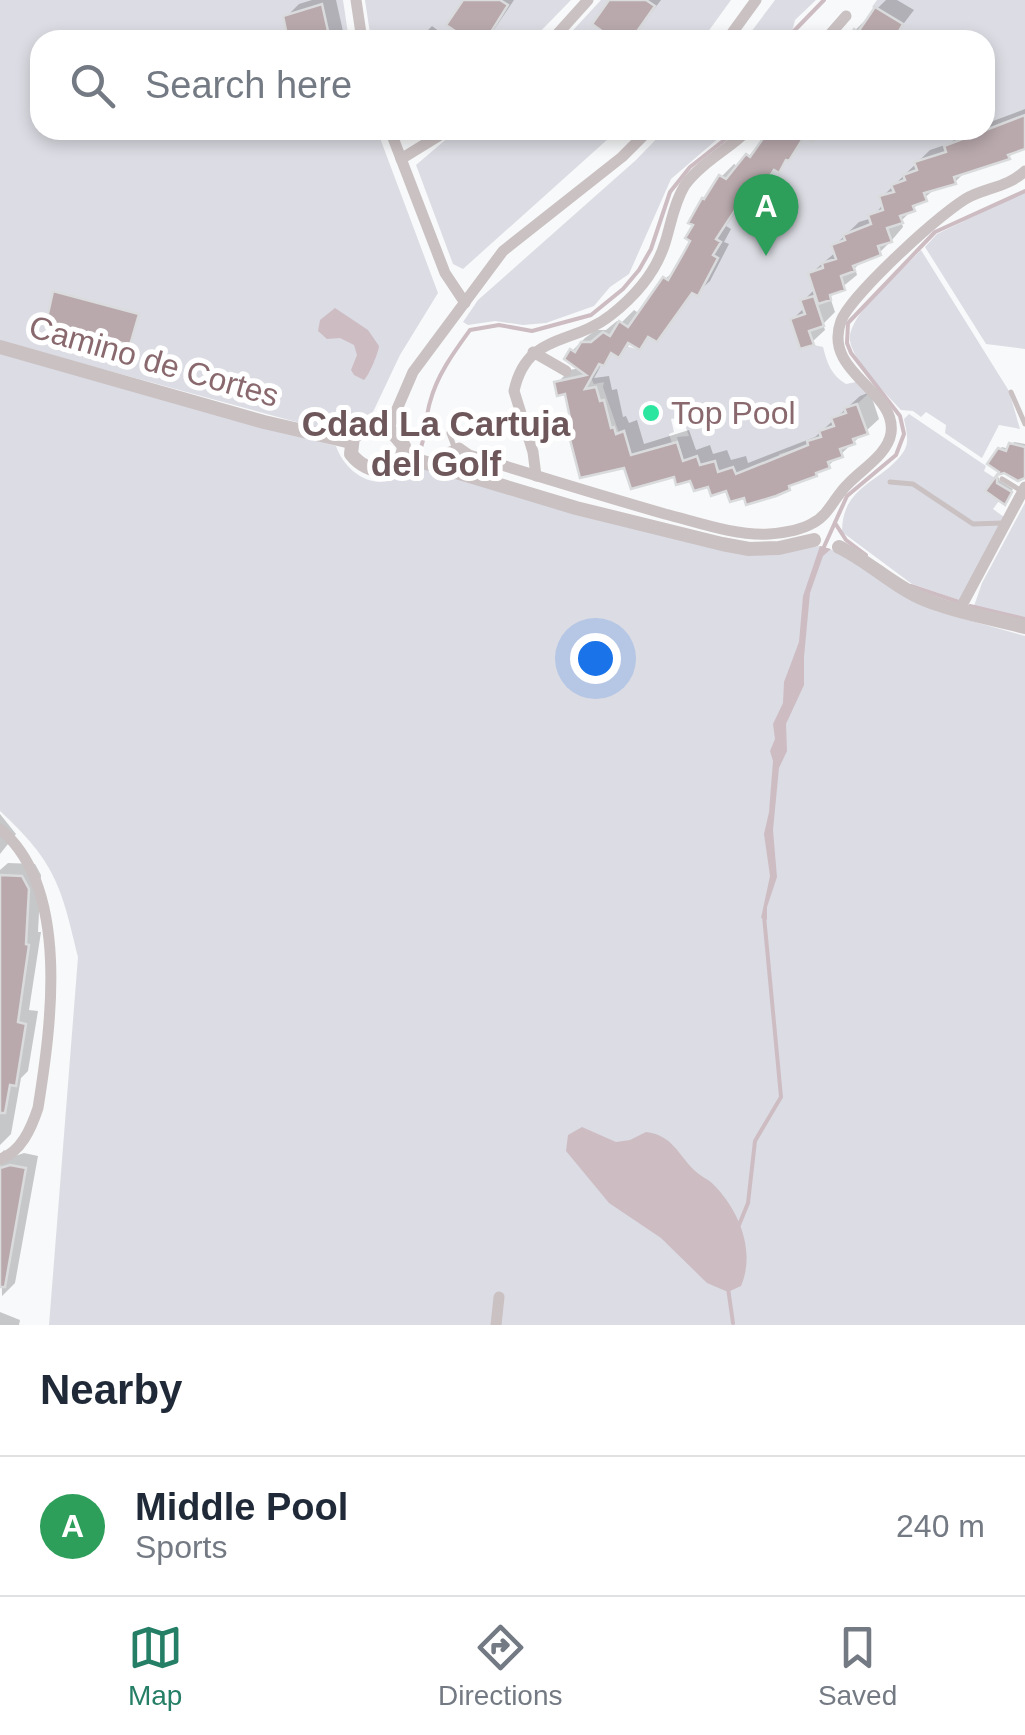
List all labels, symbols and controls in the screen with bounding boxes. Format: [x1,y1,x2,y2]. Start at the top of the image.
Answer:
search box [30,30,995,140]
icon: search [65,58,120,113]
text: Search here [145,64,352,106]
pin: A [734,174,798,256]
street label: Camino de Cortes [25,308,283,414]
place label: Top Pool [671,395,796,431]
marker: Top Pool [640,402,662,424]
district label: Cdad La Cartuja del Golf [302,404,571,483]
your location [570,633,621,684]
text: Nearby [40,1366,182,1413]
text: Middle Pool [135,1486,348,1528]
text: A [61,1508,84,1544]
text: 240 m [896,1508,985,1544]
text: Sports [135,1529,227,1565]
tab: Map [128,1620,183,1712]
tab: Directions [438,1620,563,1712]
tab: Saved [818,1620,897,1712]

